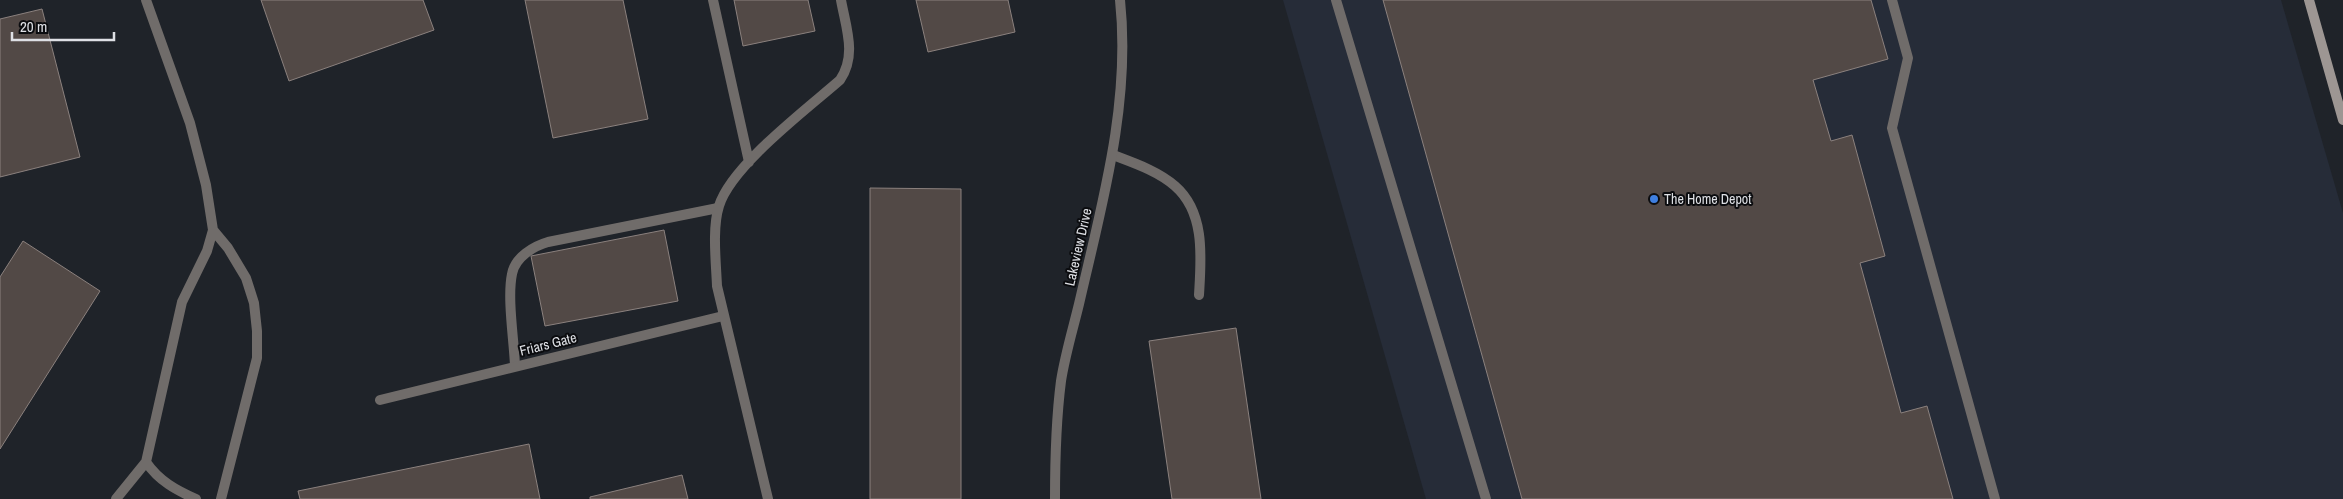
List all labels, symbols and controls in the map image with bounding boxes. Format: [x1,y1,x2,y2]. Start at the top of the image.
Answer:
scale bar [12,10,115,42]
text: 20 m [20,16,47,37]
place label: The Home Depot [1664,190,1751,208]
marker: The Home Depot [1648,193,1660,205]
street label: Lakeview Drive [1060,206,1096,288]
street label: Friars Gate [518,328,578,360]

